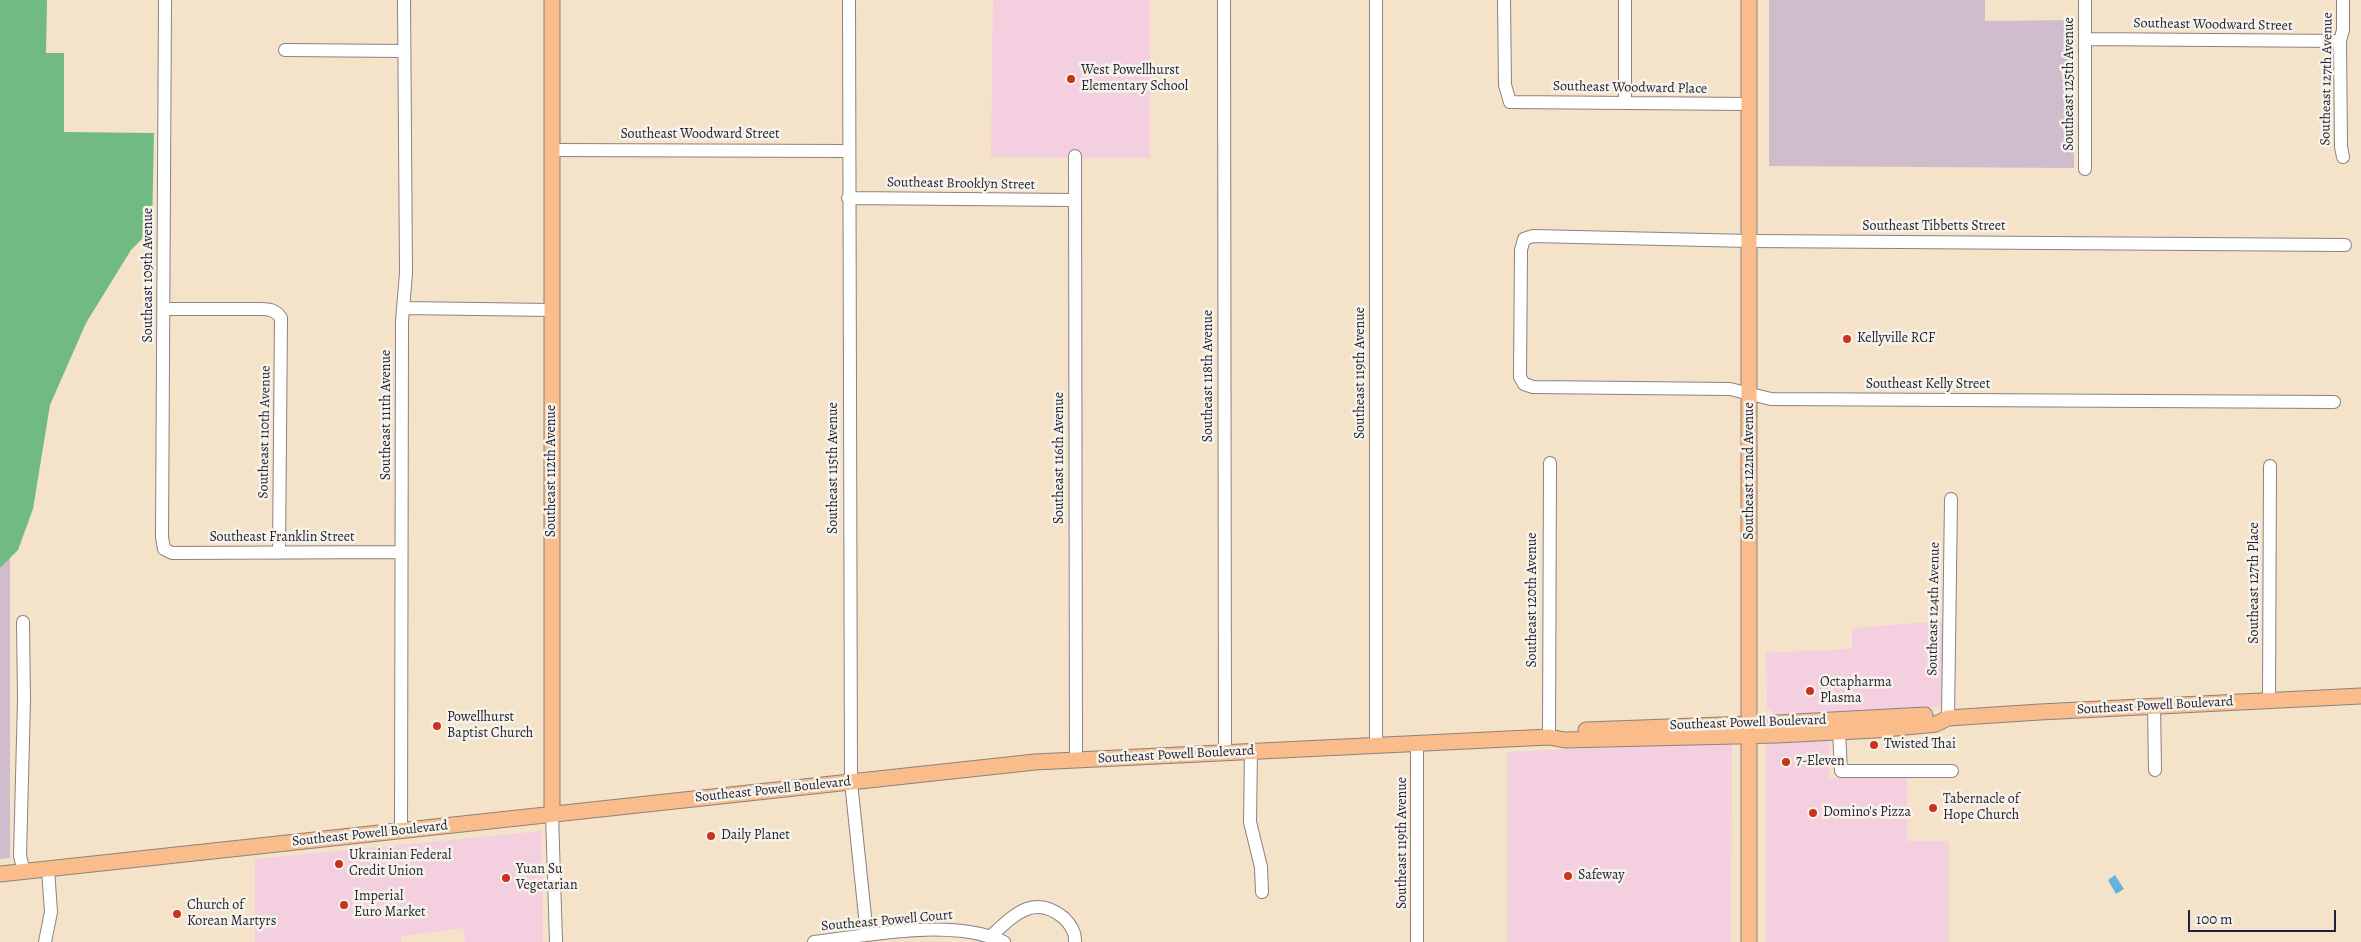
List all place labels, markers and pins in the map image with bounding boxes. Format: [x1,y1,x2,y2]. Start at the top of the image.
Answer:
place label: West Powellhurst Elementary School [1081,63,1188,95]
marker: West Powellhurst Elementary School [1065,73,1077,85]
place label: Kellyville RCF [1857,331,1935,347]
marker: Kellyville RCF [1841,333,1853,345]
place label: Octapharma Plasma [1820,675,1892,708]
marker: Octapharma Plasma [1804,685,1816,697]
place label: Powellhurst Baptist Church [447,710,533,742]
marker: Powellhurst Baptist Church [431,720,443,732]
place label: Twisted Thai [1884,737,1956,753]
marker: Twisted Thai [1868,739,1880,751]
place label: 7-Eleven [1796,754,1845,770]
marker: 7-Eleven [1780,756,1792,768]
place label: Tabernacle of Hope Church [1943,792,2019,824]
marker: Tabernacle of Hope Church [1927,802,1939,814]
place label: Domino's Pizza [1823,805,1911,821]
marker: Domino's Pizza [1807,807,1819,819]
place label: Daily Planet [721,828,790,844]
marker: Daily Planet [705,830,717,842]
place label: Ukrainian Federal Credit Union [349,848,452,880]
marker: Ukrainian Federal Credit Union [333,858,345,870]
place label: Yuan Su Vegetarian [516,862,578,894]
place label: Safeway [1578,868,1624,884]
marker: Safeway [1562,870,1574,882]
marker: Yuan Su Vegetarian [500,872,512,884]
place label: Imperial Euro Market [354,889,426,922]
place label: Church of Korean Martyrs [187,898,276,930]
marker: Imperial Euro Market [338,899,350,911]
marker: Church of Korean Martyrs [171,908,183,920]

